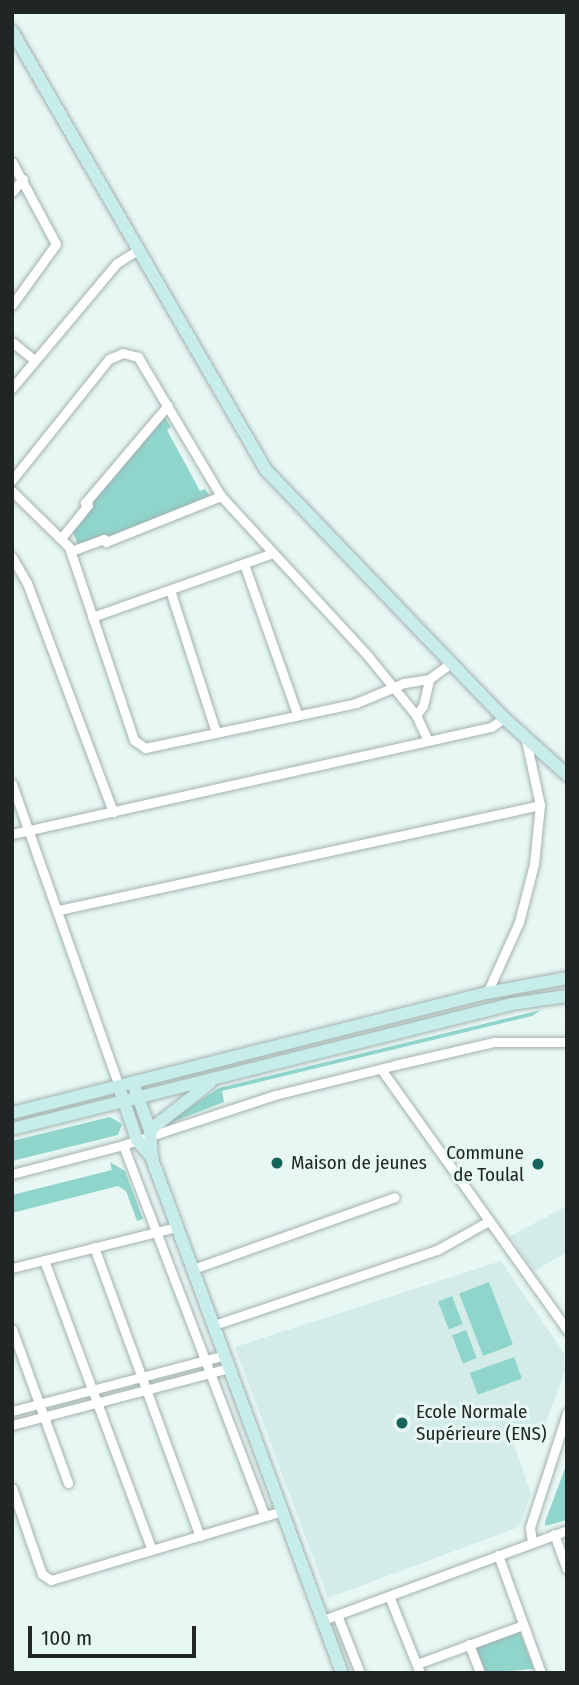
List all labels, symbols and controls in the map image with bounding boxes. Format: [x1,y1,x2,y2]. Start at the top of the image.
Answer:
place label: Commune de Toulal [446,1142,524,1186]
place label: Maison de jeunes [291,1152,427,1174]
marker: Maison de jeunes [269,1155,285,1171]
marker: Commune de Toulal [530,1156,546,1172]
place label: Ecole Normale Supérieure (ENS) [416,1401,547,1445]
marker: Ecole Normale Supérieure (ENS) [394,1415,410,1431]
scale bar [32,1612,200,1656]
text: 100 m [41,1625,92,1651]

